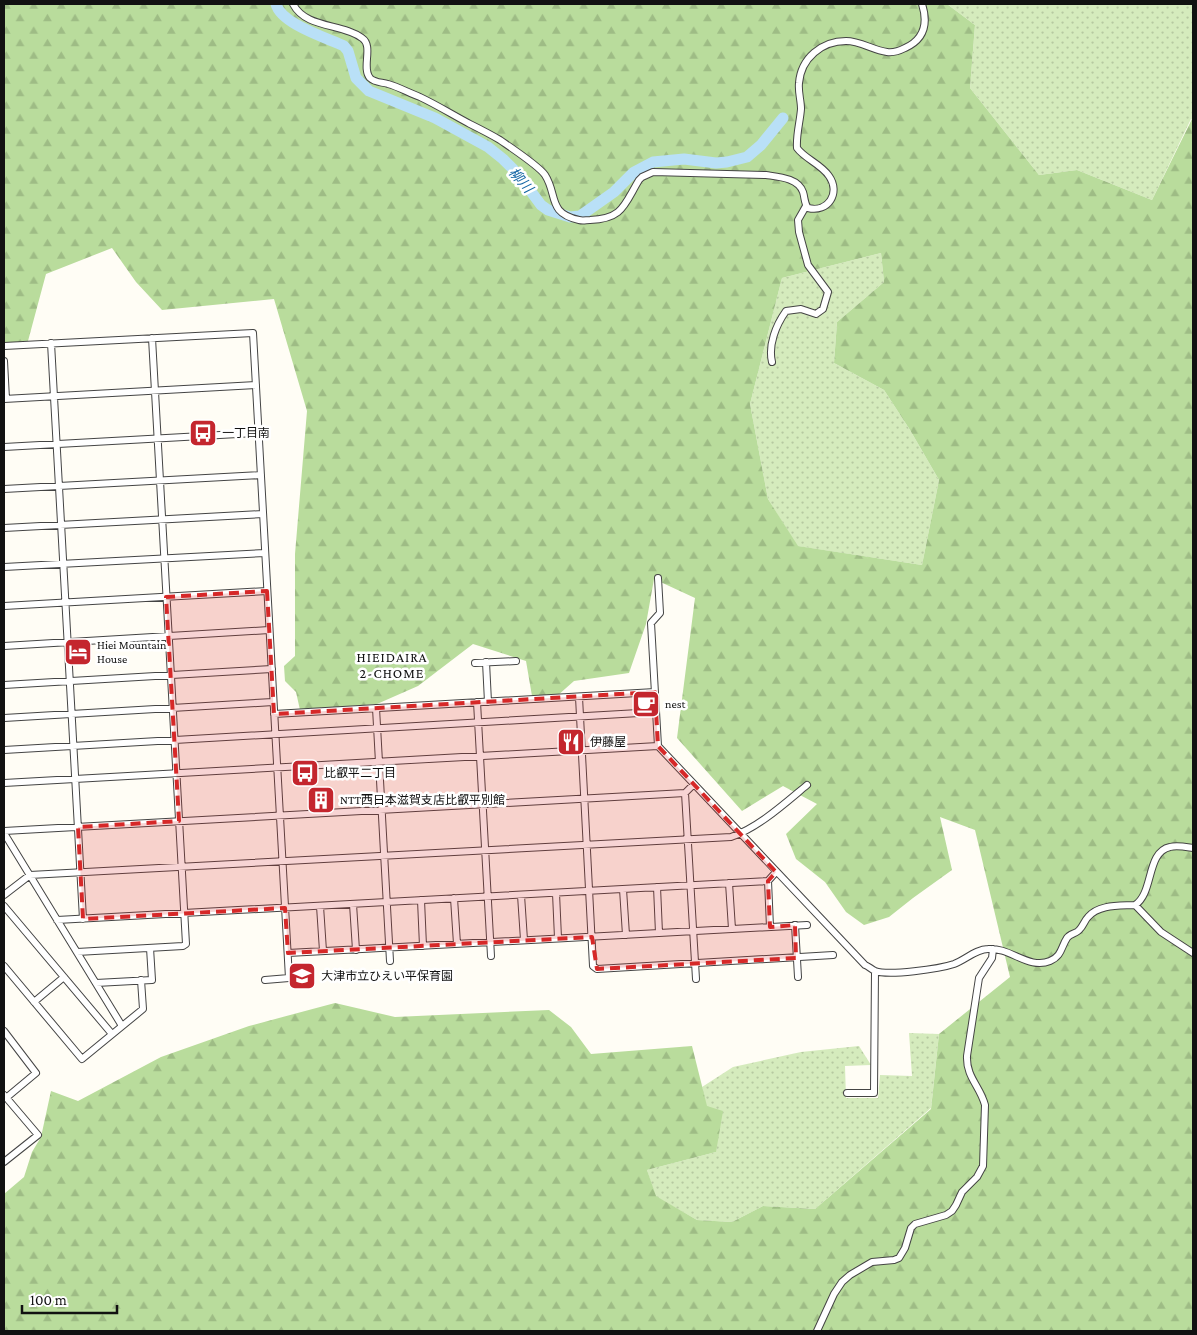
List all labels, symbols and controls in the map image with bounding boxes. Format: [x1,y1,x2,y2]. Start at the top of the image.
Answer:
water label: 柳川 [506,164,538,197]
bus stop icon: 一丁目南 [188,418,218,448]
place label: 一丁目南 [222,426,270,440]
hotel icon: Hiei Mountain House [63,637,93,667]
place label: Hiei Mountain House [97,638,167,666]
district label: HIEIDAIRA 2-CHOME [356,649,428,681]
cafe icon: nest [631,689,661,719]
place label: nest [665,697,686,711]
restaurant icon: 伊藤屋 [556,727,586,757]
place label: 伊藤屋 [590,735,626,749]
bus stop icon: 比叡平二丁目 [290,758,320,788]
place label: 比叡平二丁目 [324,766,396,780]
building icon: NTT西日本滋賀支店比叡平別館 [306,785,336,815]
place label: NTT西日本滋賀支店比叡平別館 [340,793,505,807]
school or university icon: 大津市立ひえい平保育園 [287,961,317,991]
place label: 大津市立ひえい平保育園 [321,969,453,983]
scale bar [22,1282,118,1314]
text: 100 m [30,1292,67,1308]

